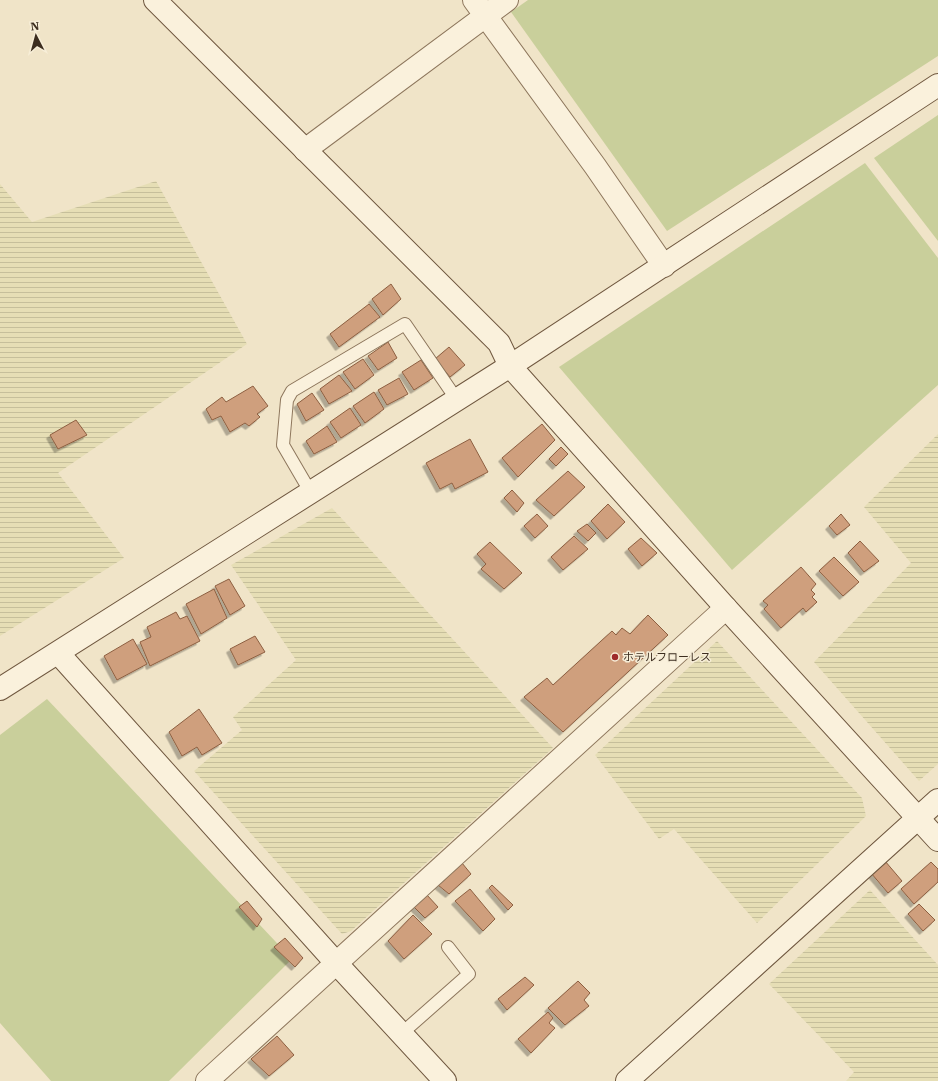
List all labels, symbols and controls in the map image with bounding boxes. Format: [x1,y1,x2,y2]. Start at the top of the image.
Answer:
north arrow [16,16,56,56]
text: N [30,19,40,33]
place label: ホテルフローレス [623,650,711,664]
marker: ホテルフローレス [610,652,620,662]

